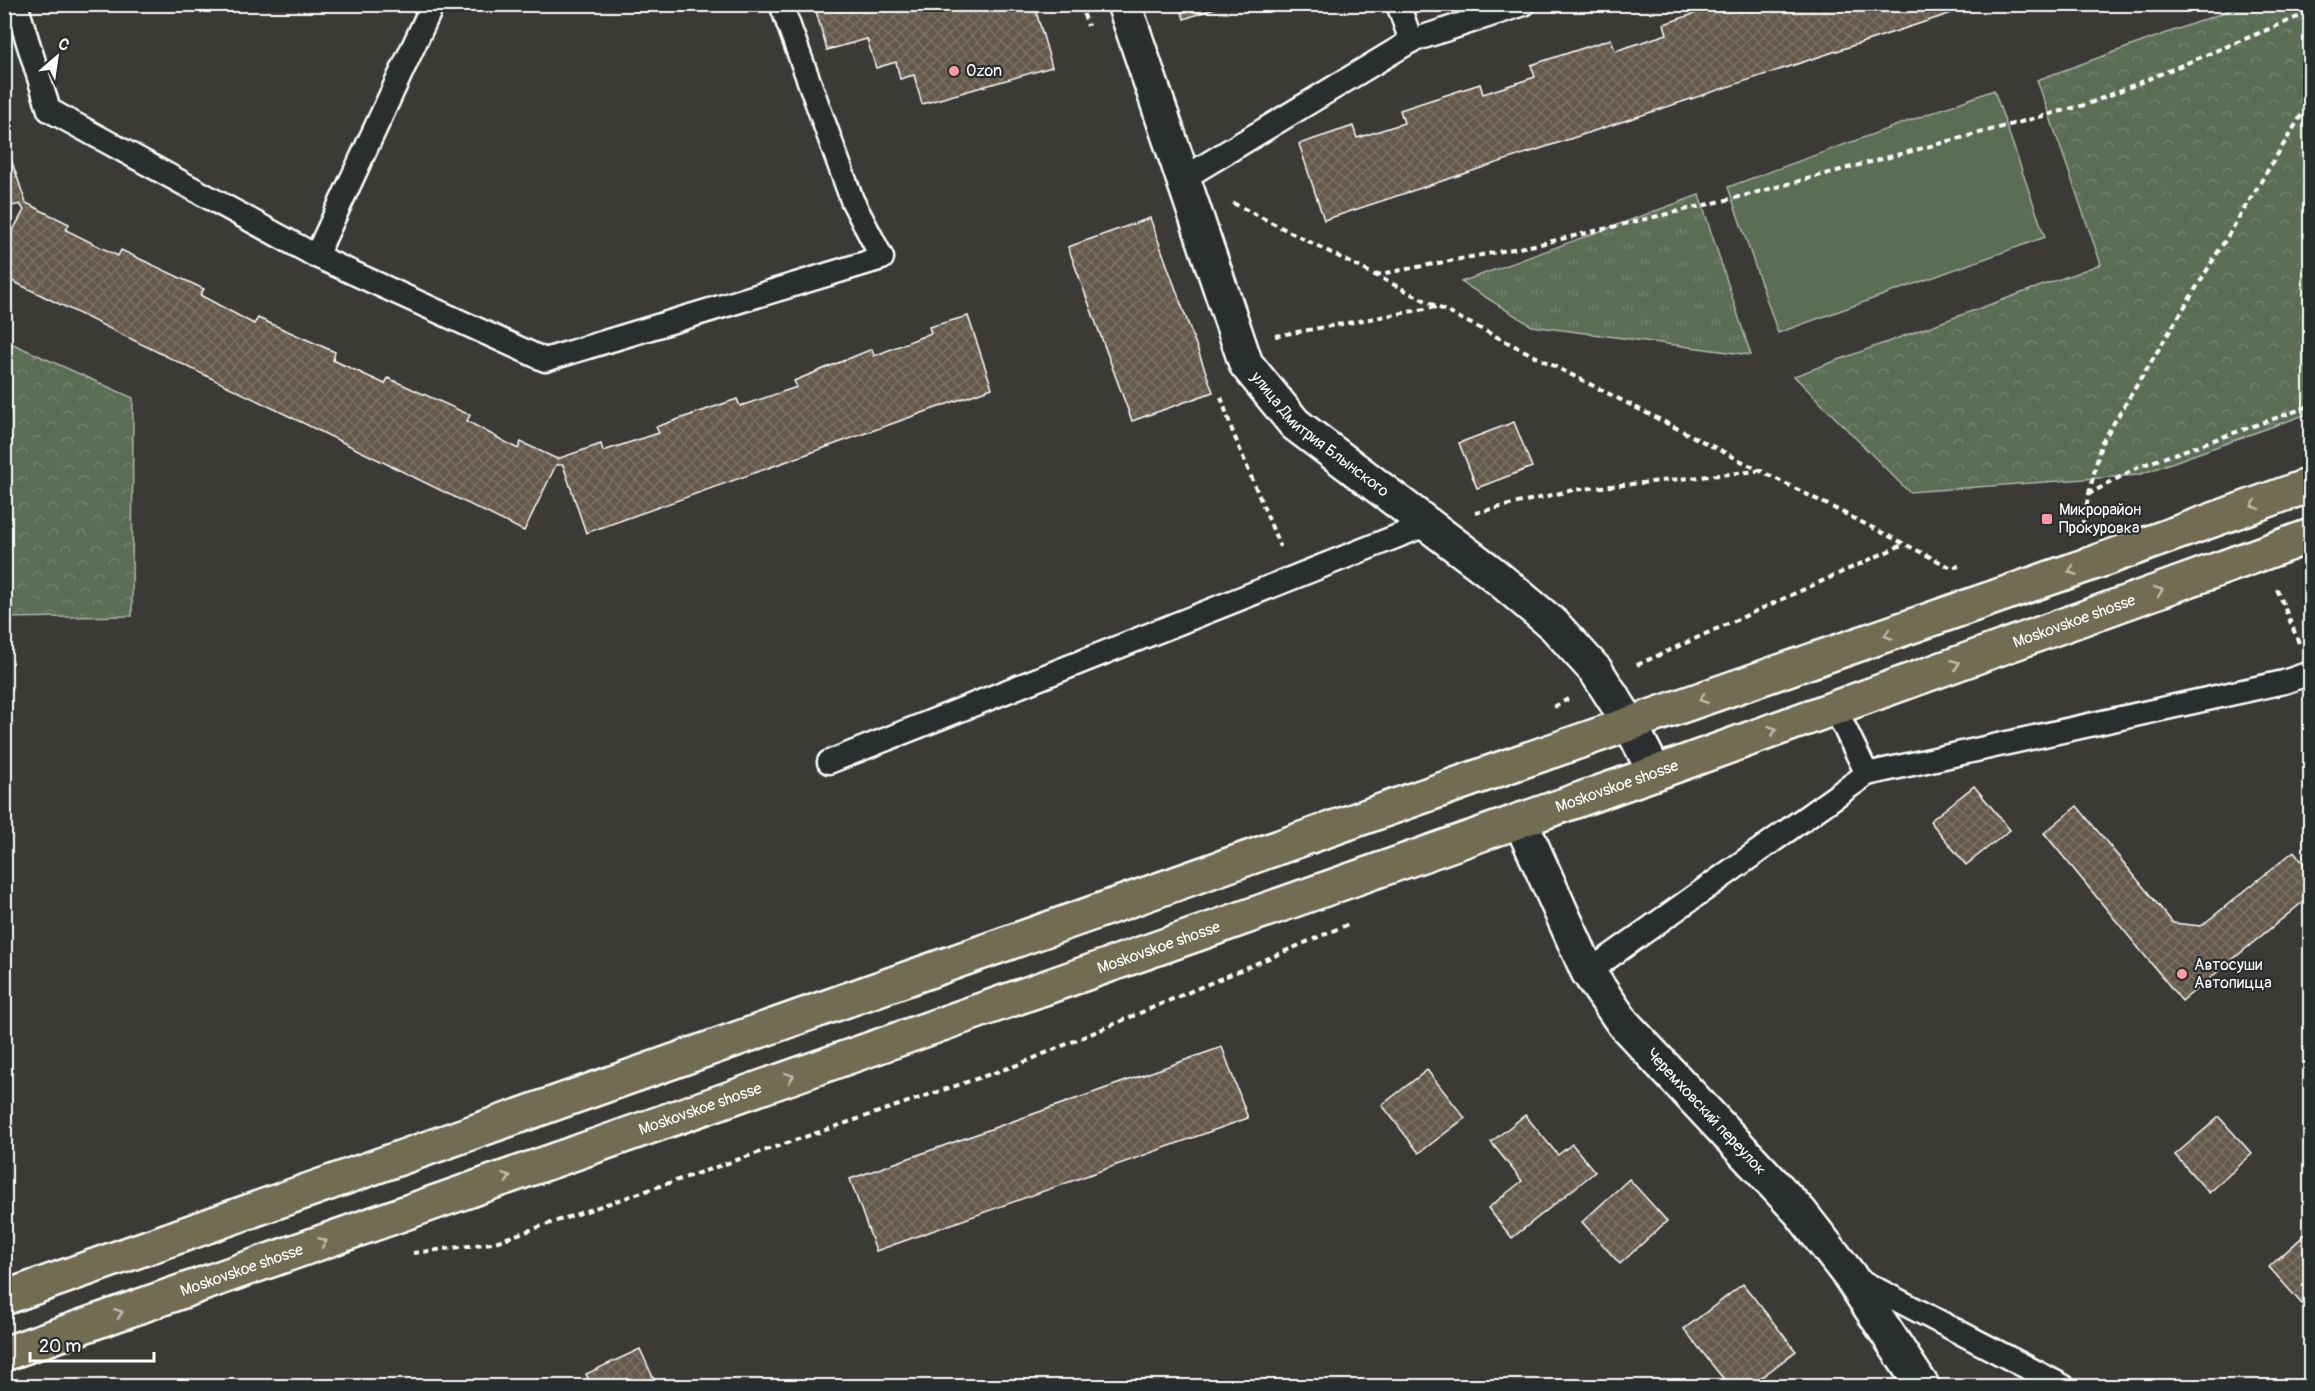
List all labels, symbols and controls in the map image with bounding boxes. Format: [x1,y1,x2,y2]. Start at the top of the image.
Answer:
north arrow [27,27,87,87]
text: С [55,34,73,56]
place label: Ozon [966,61,1002,81]
marker: Ozon [947,64,961,78]
street label: улица Дмитрия Блынского [1246,367,1393,502]
one-way arrow [2251,497,2261,510]
place label: Микрорайон Прокуровка [2059,500,2141,538]
marker: Микрорайон Прокуровка [2040,512,2054,526]
one-way arrow [2067,563,2078,576]
one-way arrow [2153,586,2164,599]
street label: Moskovskoe shosse [2010,590,2138,653]
one-way arrow [1883,627,1894,640]
one-way arrow [1950,659,1961,672]
one-way arrow [1699,691,1709,704]
one-way arrow [1767,725,1778,738]
street label: Moskovskoe shosse [1553,755,1681,817]
street label: Moskovskoe shosse [1094,917,1223,979]
place label: Автосуши Автопицца [2194,955,2272,993]
marker: Автосуши Автопицца [2175,967,2189,981]
street label: Черемховский переулок [1642,1044,1770,1179]
one-way arrow [784,1072,795,1085]
street label: Moskovskoe shosse [636,1078,764,1140]
one-way arrow [501,1171,512,1184]
one-way arrow [317,1236,328,1249]
street label: Moskovskoe shosse [178,1239,306,1301]
one-way arrow [113,1308,124,1321]
scale bar [30,1325,154,1363]
text: 20 m [39,1335,81,1358]

